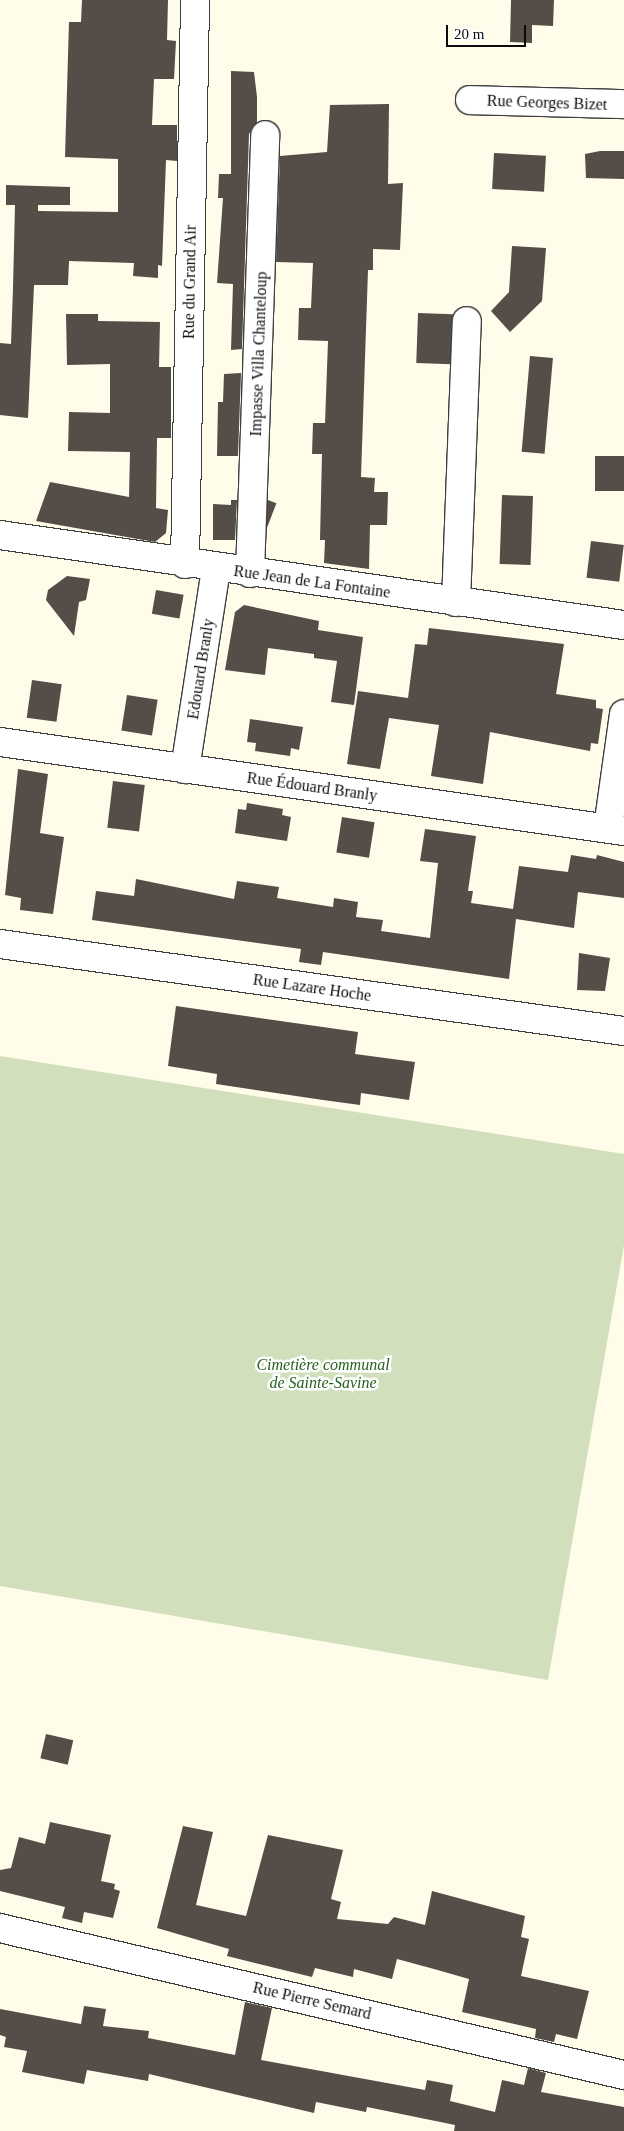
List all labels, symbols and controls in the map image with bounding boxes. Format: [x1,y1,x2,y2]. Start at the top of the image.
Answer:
scale bar [449,15,529,47]
text: 20 m [454,26,484,42]
street label: Rue Georges Bizet [486,91,608,115]
street label: Rue du Grand Air [179,224,201,340]
street label: Impasse Villa Chanteloup [247,271,271,437]
street label: Rue Jean de La Fontaine [232,561,392,603]
street label: Edouard Branly [184,617,218,721]
street label: Rue Édouard Branly [246,768,378,806]
street label: Rue Lazare Hoche [252,970,372,1006]
park label: Cimetière communal de Sainte-Savine [256,1355,390,1393]
street label: Rue Pierre Semard [251,1978,373,2024]

